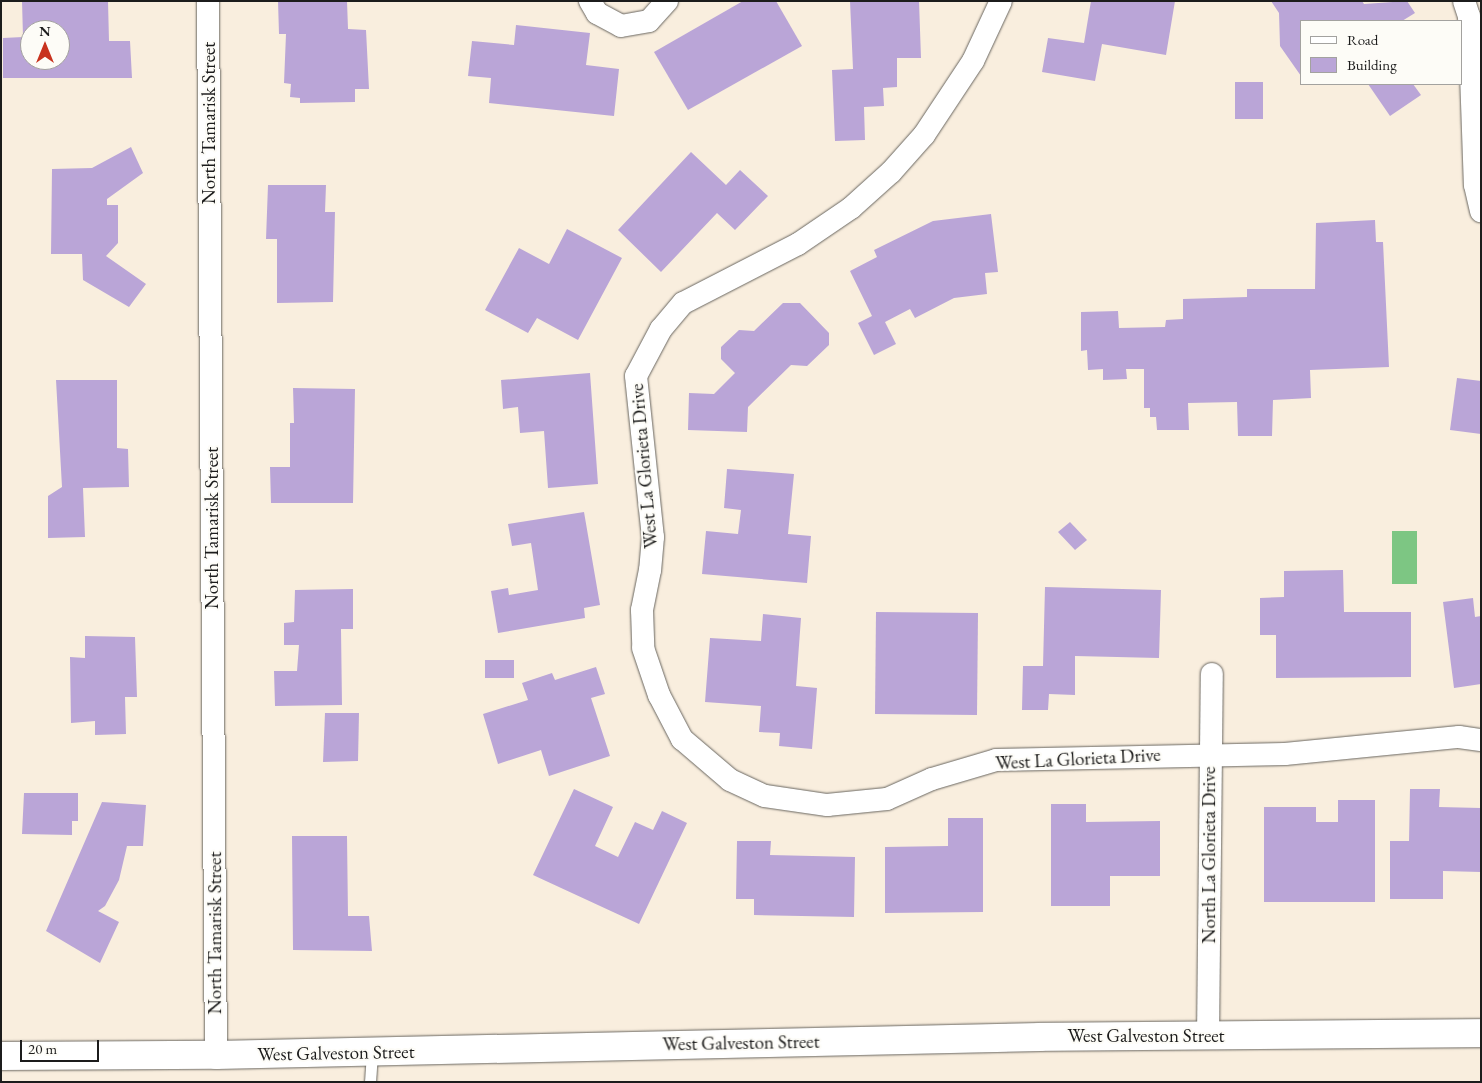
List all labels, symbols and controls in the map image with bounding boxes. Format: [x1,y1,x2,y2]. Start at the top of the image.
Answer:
north arrow [20,20,70,70]
legend [1300,20,1462,85]
text: N [39,22,51,40]
text: Road [1347,30,1378,49]
street label: North Tamarisk Street [198,42,220,204]
text: Building [1347,55,1397,74]
street label: West La Glorieta Drive [625,383,663,549]
street label: North Tamarisk Street [201,447,223,609]
street label: West La Glorieta Drive [995,743,1161,775]
street label: North La Glorieta Drive [1198,767,1220,943]
street label: North Tamarisk Street [204,852,226,1014]
street label: West Galveston Street [1067,1025,1225,1047]
scale bar [22,1030,101,1062]
street label: West Galveston Street [662,1030,820,1056]
text: 20 m [28,1039,57,1058]
street label: West Galveston Street [257,1040,415,1066]

